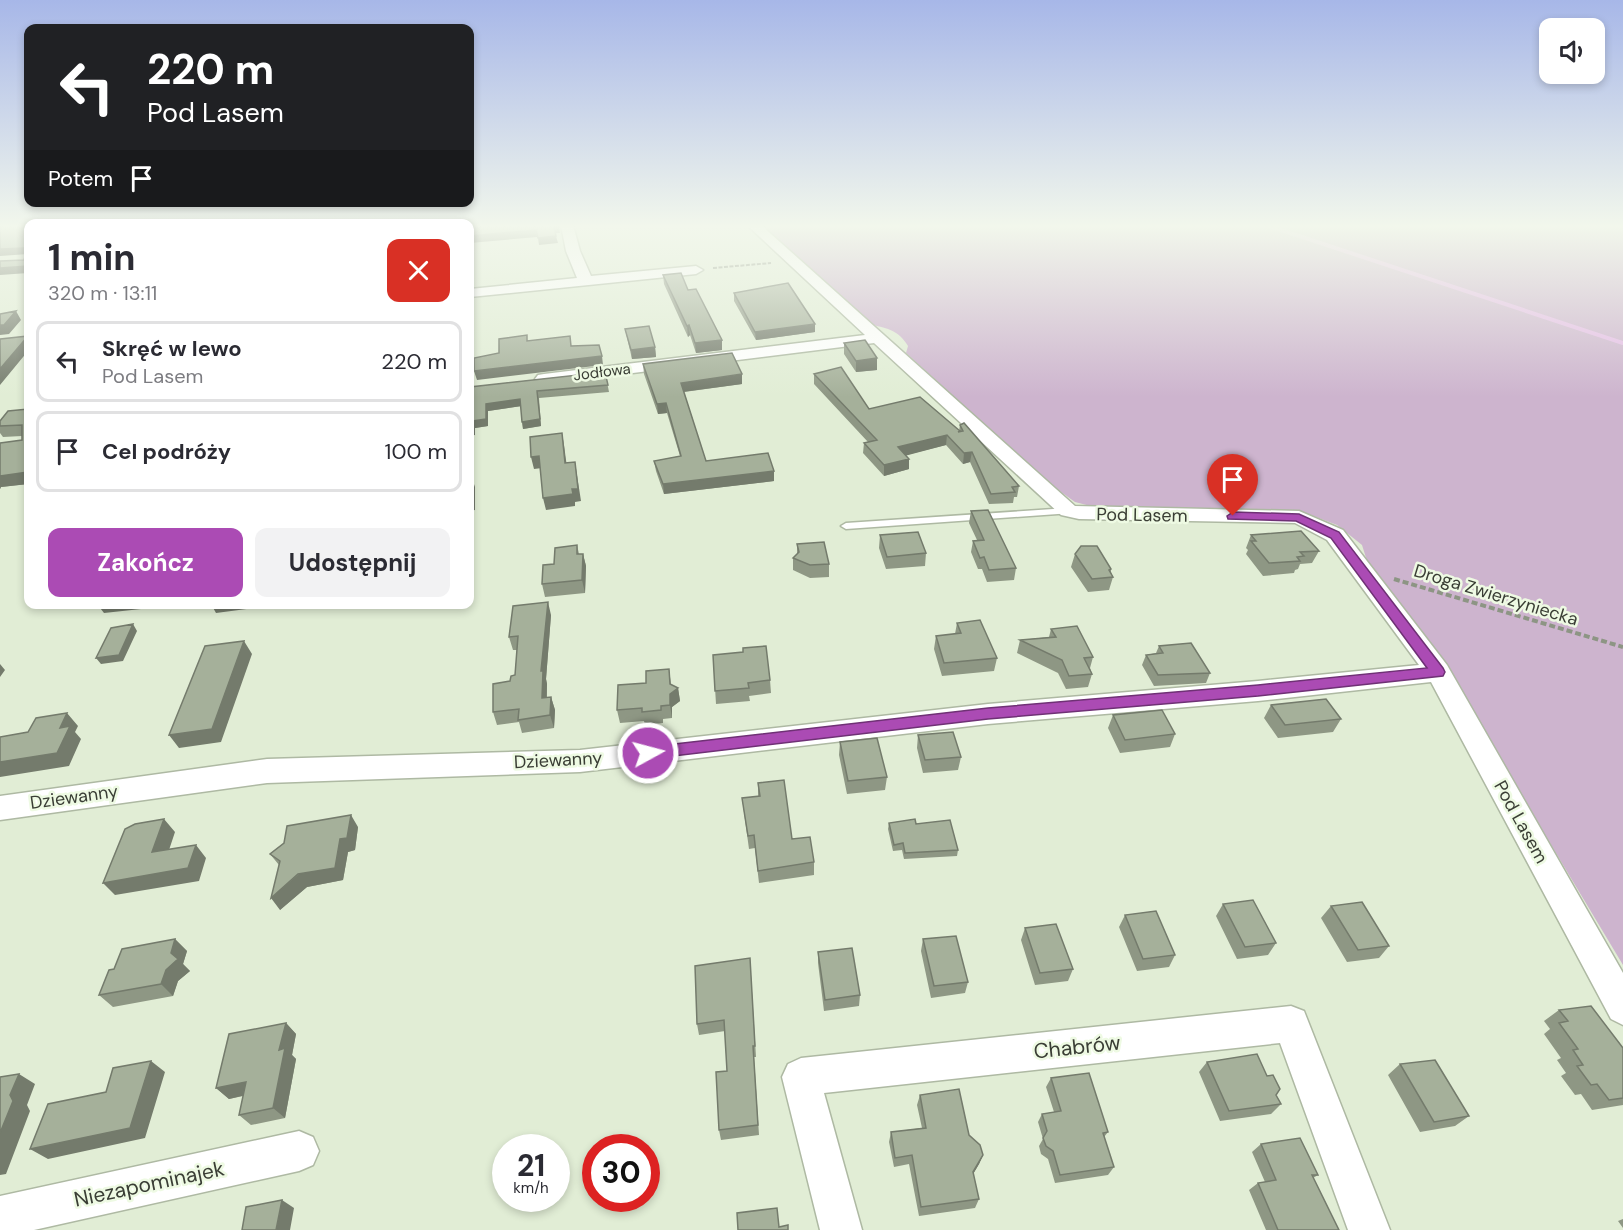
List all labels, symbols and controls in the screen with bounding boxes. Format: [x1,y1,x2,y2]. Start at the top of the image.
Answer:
map controls [1539,18,1605,84]
button: sound [1539,18,1605,84]
text: 220 m [147,42,274,97]
icon: left [48,48,126,126]
text: Pod Lasem [147,95,284,130]
icon: arrive [125,162,158,195]
text: Potem [48,164,113,193]
text: 1 min [48,234,136,281]
button: close [387,239,450,302]
text: 320 m · 13:11 [48,280,157,306]
text: Skręć w lewo [102,334,242,363]
icon: left [51,345,84,378]
text: 220 m [381,347,447,376]
street label: Jodłowa [572,359,632,385]
text: Pod Lasem [102,363,203,389]
icon: arrive [51,435,84,468]
text: Cel podróży [102,437,231,466]
text: 100 m [385,437,447,466]
pin [1207,454,1258,516]
icon: arrive [1216,463,1249,496]
street label: Pod Lasem [1096,502,1188,528]
button: Zakończ [48,528,243,597]
button: Udostępnij [255,528,450,597]
street label: Droga Zwierzyniecka [1411,559,1581,631]
position arrow [616,721,680,785]
street label: Dziewanny [513,746,603,774]
street label: Pod Lasem [1488,776,1554,868]
street label: Dziewanny [29,779,119,815]
street label: Chabrów [1032,1029,1122,1065]
speed limit sign: 30 [582,1134,660,1212]
text: 21 [517,1146,545,1185]
street label: Niezapominajek [71,1154,227,1214]
text: km/h [513,1178,549,1198]

